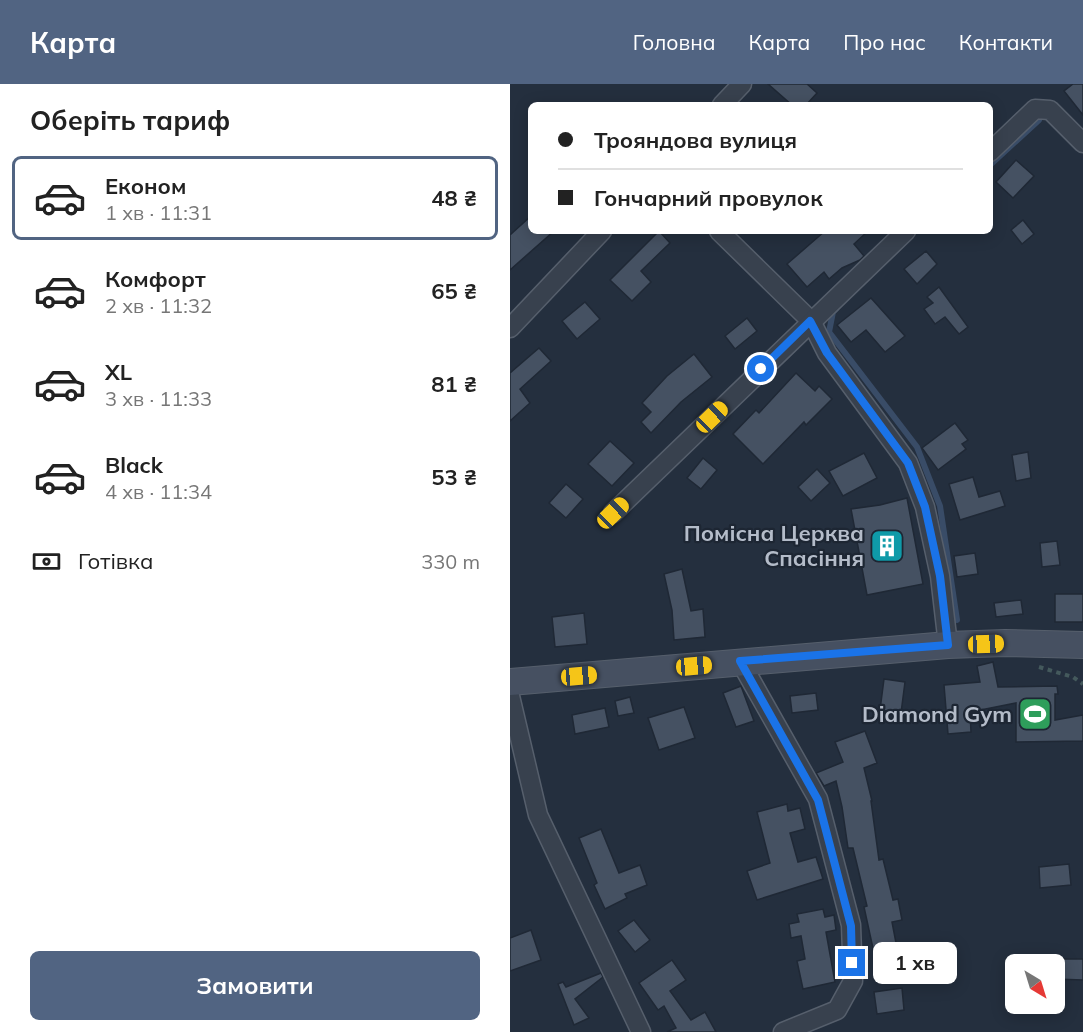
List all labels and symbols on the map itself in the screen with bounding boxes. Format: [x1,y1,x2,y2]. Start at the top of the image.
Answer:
route start [747,355,774,382]
car [693,398,731,436]
car [594,494,632,532]
place label: Помісна Церква Спасіння [684,519,864,572]
building icon: Помісна Церква Спасіння [869,528,905,564]
car [968,634,1004,654]
car [675,655,713,677]
car [560,665,598,687]
sports icon: Diamond Gym [1017,696,1053,732]
place label: Diamond Gym [862,700,1012,728]
callout: 1 хв [873,942,957,984]
route end [838,949,865,976]
north arrow [1005,954,1065,1014]

